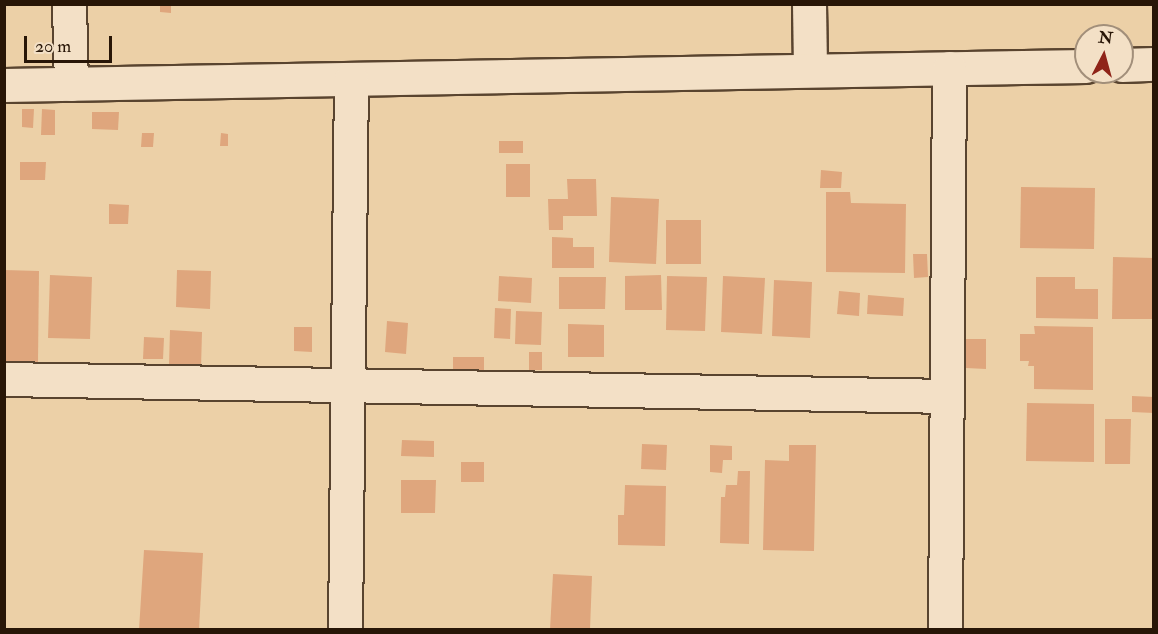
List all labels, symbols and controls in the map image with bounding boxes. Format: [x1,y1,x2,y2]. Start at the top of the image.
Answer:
scale bar [27,24,116,62]
north arrow [1074,24,1134,84]
text: N [1097,27,1114,49]
text: 20 m [35,35,71,58]

